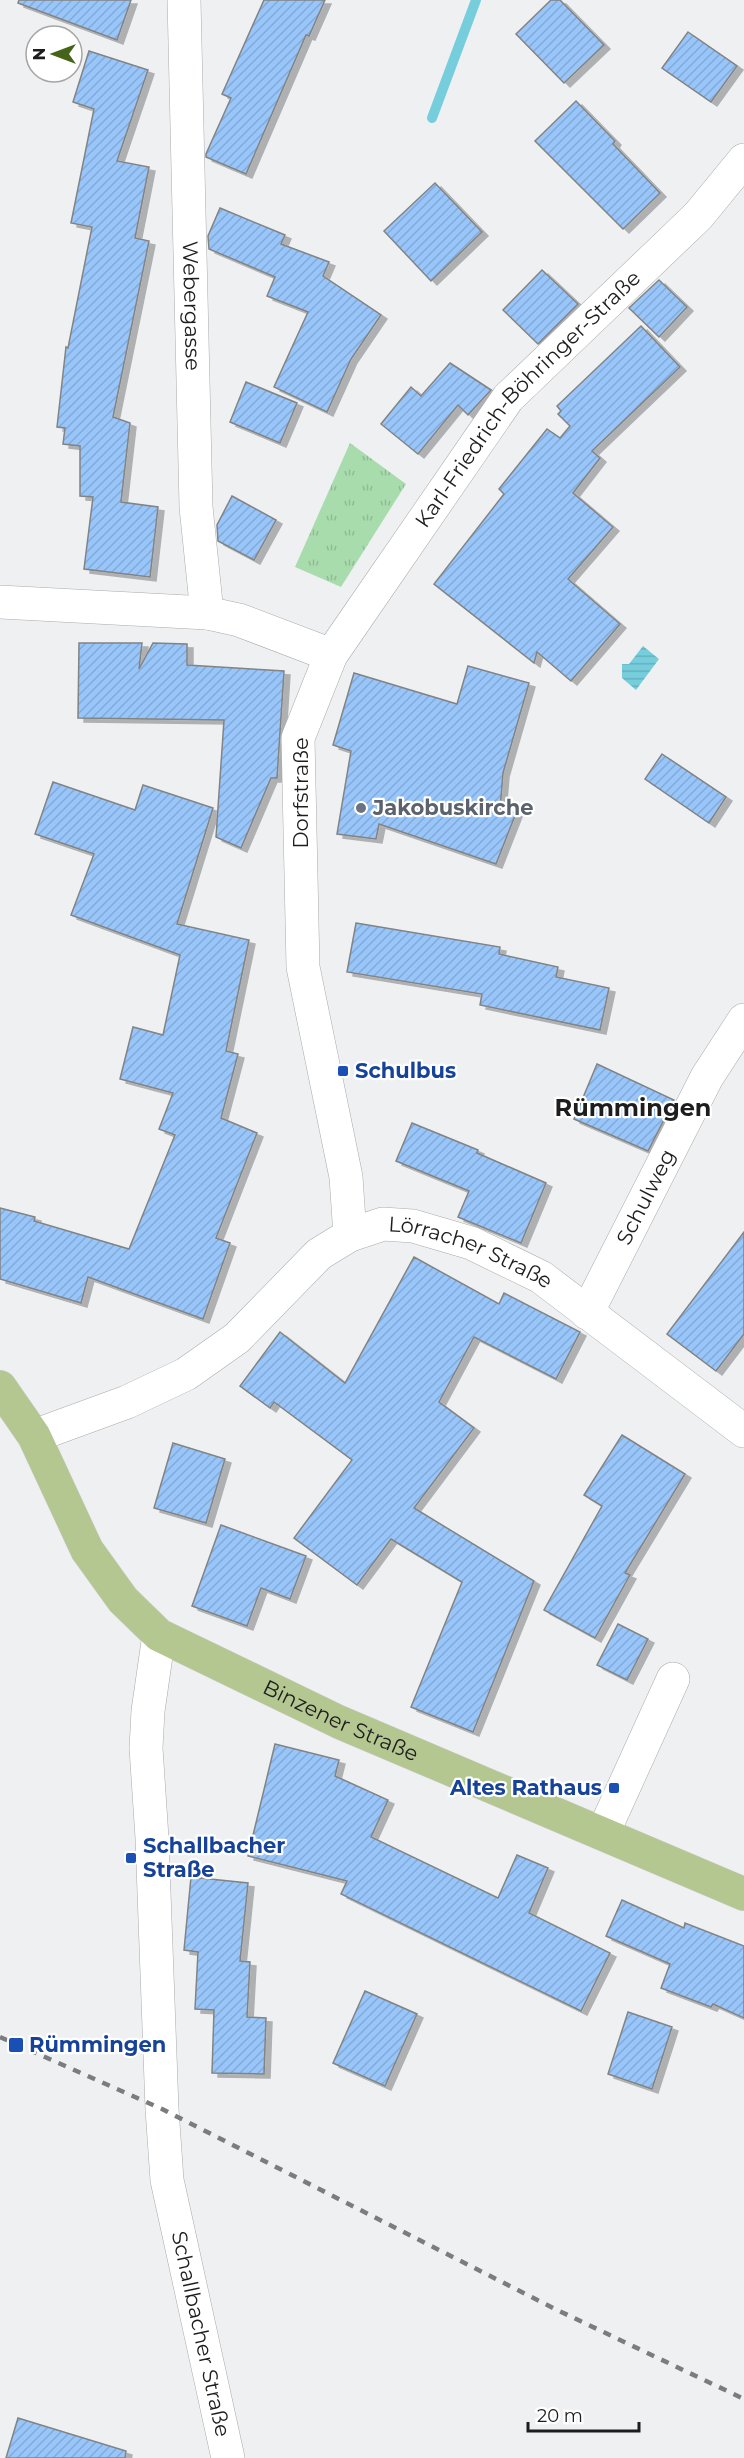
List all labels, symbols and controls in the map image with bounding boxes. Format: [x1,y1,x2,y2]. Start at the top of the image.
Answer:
north arrow [24,24,84,84]
text: N [30,48,49,60]
street label: Webergasse [178,241,206,371]
street label: Karl-Friedrich-Böhringer-Straße [410,265,645,532]
street label: Dorfstraße [288,737,313,849]
place label: Jakobuskirche [372,795,534,820]
marker: Jakobuskirche [354,801,368,815]
place label: Schulbus [355,1058,456,1083]
marker: Schulbus [336,1064,350,1078]
district label: Rümmingen [555,1093,711,1122]
street label: Schulweg [611,1145,680,1249]
street label: Lörracher Straße [388,1211,558,1294]
street label: Binzener Straße [259,1674,422,1766]
place label: Altes Rathaus [449,1775,602,1800]
marker: Altes Rathaus [607,1781,621,1795]
place label: Schallbacher Straße [143,1833,285,1882]
marker: Schallbacher Straße [124,1851,138,1865]
place label: Rümmingen [29,2032,166,2057]
marker: Rümmingen [7,2036,25,2054]
street label: Schallbacher Straße [167,2229,236,2439]
scale bar [528,2395,639,2433]
text: 20 m [537,2405,583,2427]

